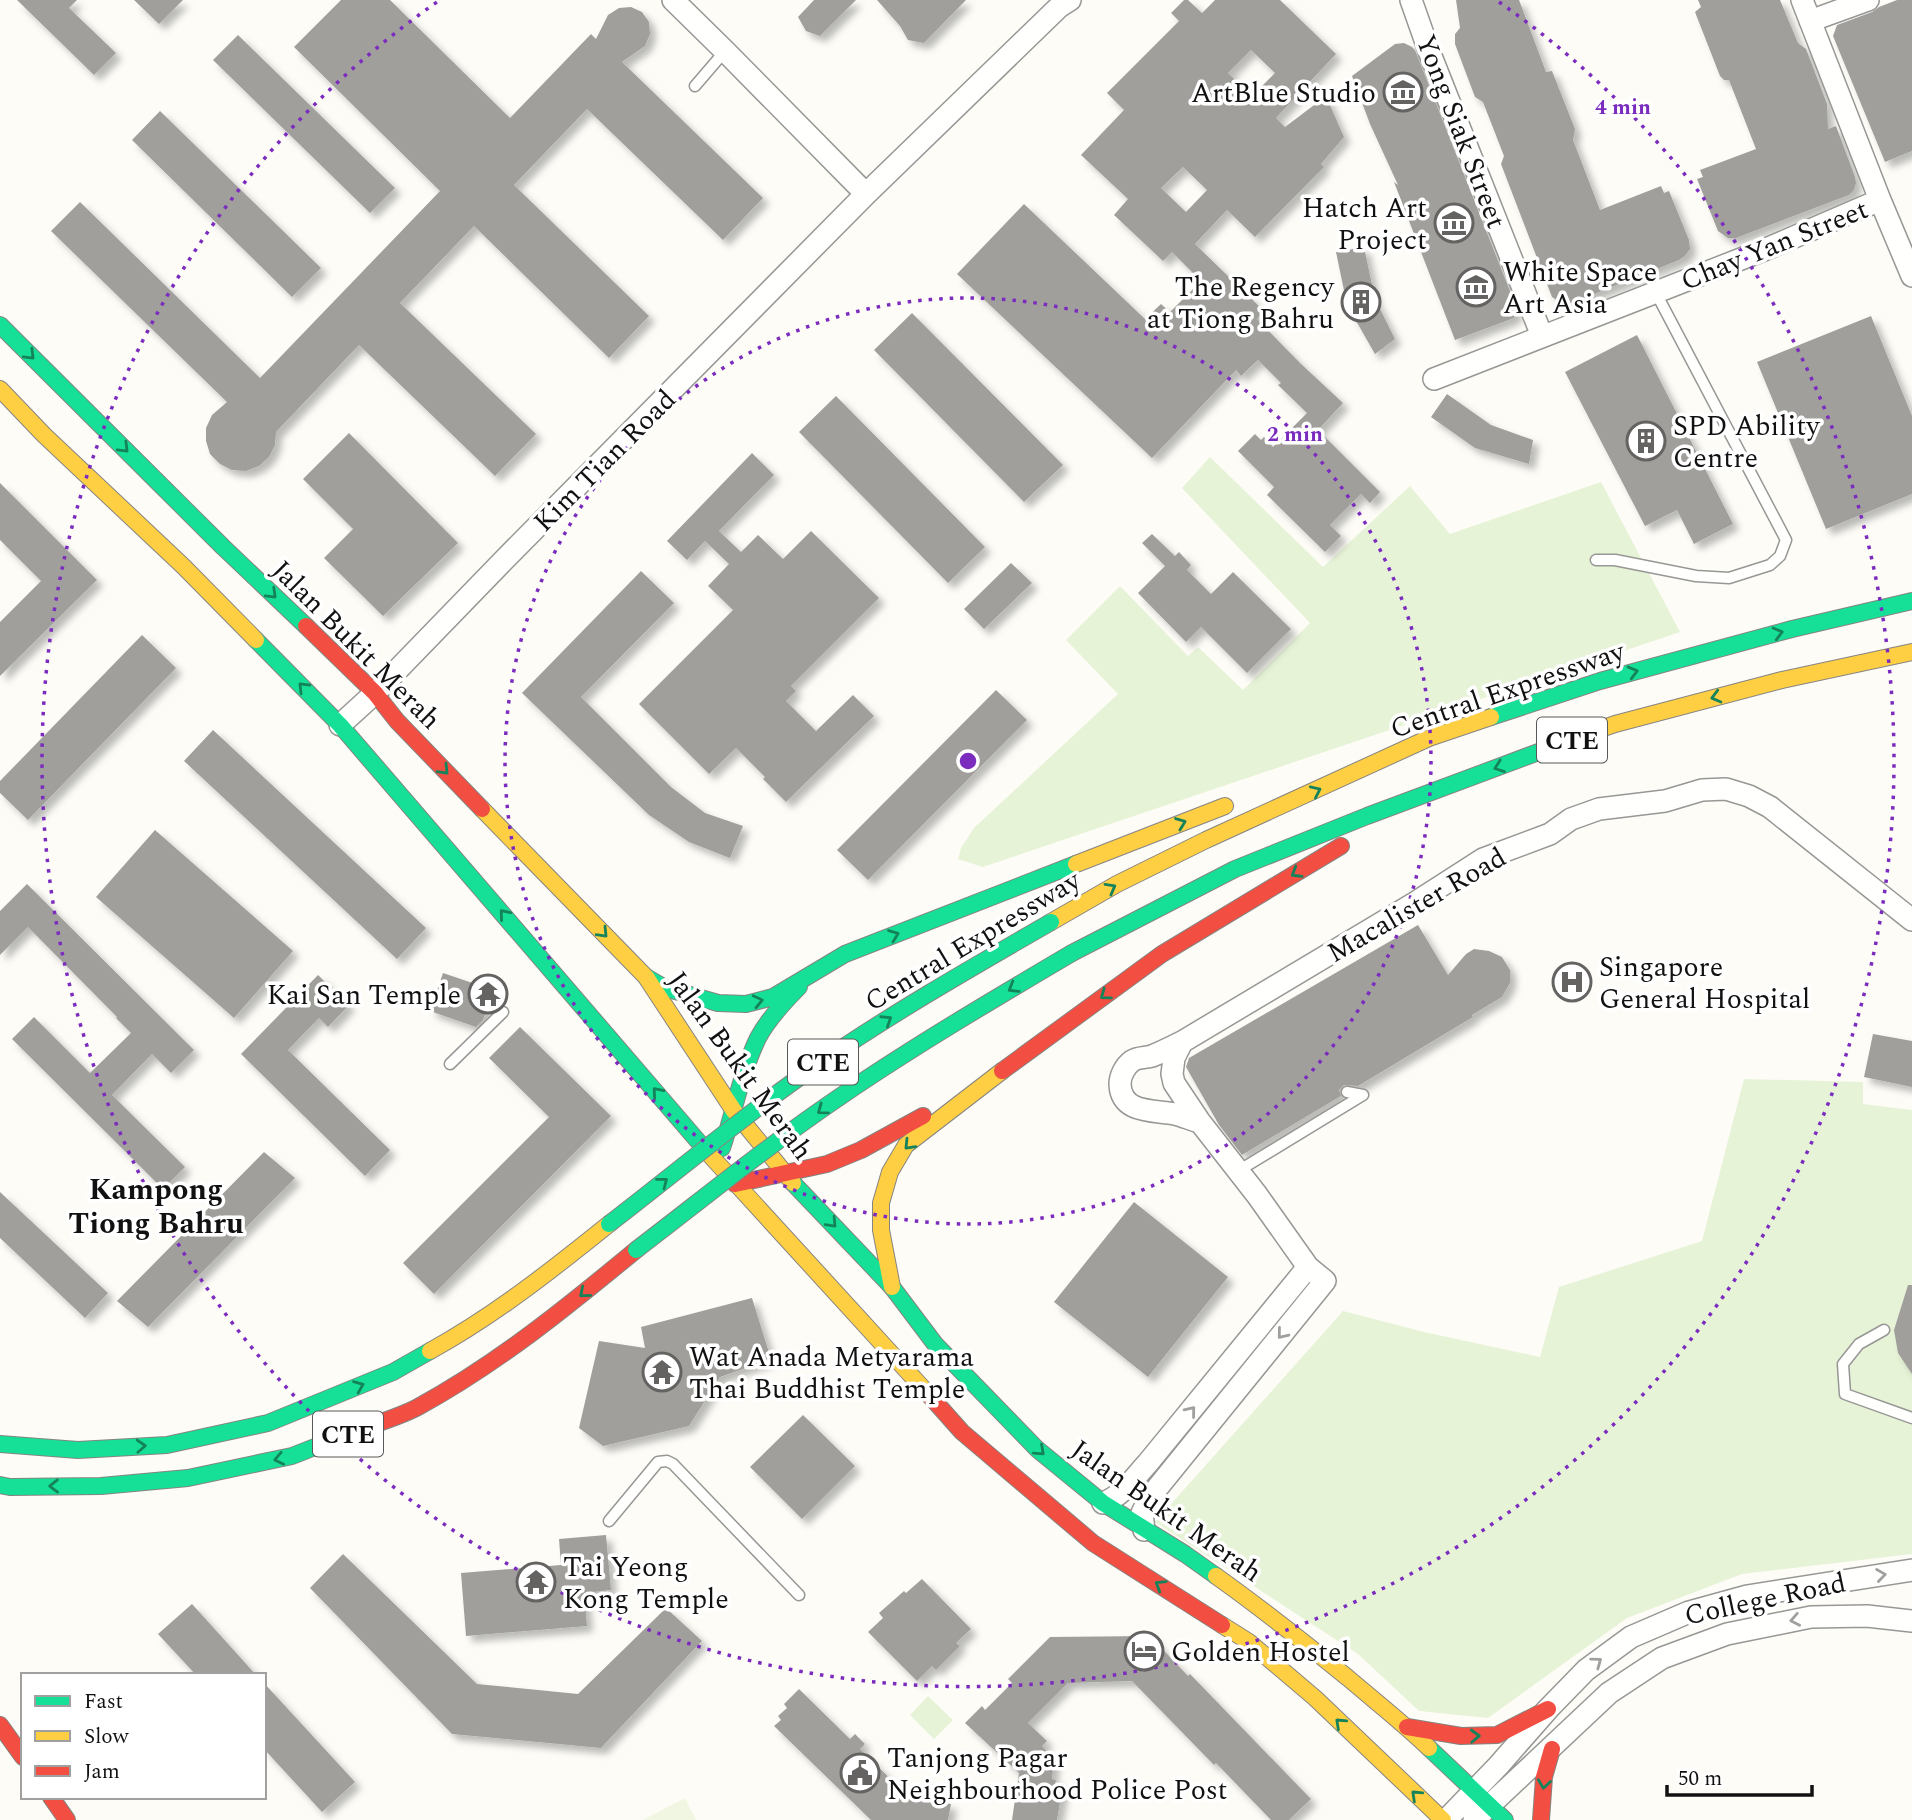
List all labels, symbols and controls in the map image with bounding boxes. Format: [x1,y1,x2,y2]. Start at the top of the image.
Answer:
street label: Yong Siak Street [1404,28,1517,235]
museum icon: ArtBlue Studio [1382,71,1424,113]
place label: ArtBlue Studio [1191,72,1376,115]
text: 4 min [1595,92,1651,124]
place label: Hatch Art Project [1302,187,1427,262]
street label: Chay Yan Street [1674,188,1875,303]
museum icon: Hatch Art Project [1433,202,1475,244]
place label: White Space Art Asia [1503,251,1657,326]
place label: The Regency at Tiong Bahru [1147,266,1336,341]
museum icon: White Space Art Asia [1455,266,1497,308]
building icon: The Regency at Tiong Bahru [1340,281,1382,323]
one-way arrow [21,347,34,360]
street label: Kim Tian Road [524,380,687,543]
place label: SPD Ability Centre [1673,405,1821,480]
text: 2 min [1267,419,1323,451]
building icon: SPD Ability Centre [1625,420,1667,462]
one-way arrow [116,440,129,453]
street label: Jalan Bukit Merah [261,550,451,740]
one-way arrow [264,586,277,599]
one-way arrow [1772,627,1784,641]
street label: Central Expressway [1385,630,1632,751]
one-way arrow [1626,666,1638,681]
one-way arrow [299,683,312,696]
one-way arrow [1710,689,1722,703]
road number: CTE [1537,718,1607,762]
centre of rings [956,749,980,773]
one-way arrow [1494,759,1506,773]
one-way arrow [436,762,449,775]
one-way arrow [1309,785,1321,799]
one-way arrow [1175,817,1187,831]
street label: Macalister Road [1319,836,1515,974]
street label: Central Expressway [857,859,1090,1023]
one-way arrow [1291,865,1304,878]
one-way arrow [1103,883,1116,896]
one-way arrow [500,909,512,922]
one-way arrow [594,925,607,938]
one-way arrow [887,929,899,943]
place label: Singapore General Hospital [1599,946,1810,1021]
hospital icon: Singapore General Hospital [1551,961,1593,1003]
street label: Jalan Bukit Merah [656,962,823,1170]
temple icon: Kai San Temple [467,973,509,1015]
place label: Kai San Temple [267,974,461,1017]
one-way arrow [1008,979,1021,992]
one-way arrow [1100,987,1113,1000]
one-way arrow [752,995,764,1009]
one-way arrow [880,1016,893,1029]
road number: CTE [788,1040,858,1084]
one-way arrow [653,1087,665,1100]
one-way arrow [817,1102,830,1114]
one-way arrow [905,1136,917,1149]
district label: Kampong Tiong Bahru [68,1167,244,1247]
one-way arrow [655,1177,668,1190]
one-way arrow [823,1215,836,1228]
one-way arrow [579,1285,591,1298]
one-way arrow [1278,1326,1290,1339]
place label: Wat Anada Metyarama Thai Buddhist Temple [689,1336,974,1411]
temple icon: Wat Anada Metyarama Thai Buddhist Temple [641,1351,683,1393]
one-way arrow [353,1380,365,1394]
one-way arrow [1182,1406,1195,1419]
road number: CTE [313,1412,383,1456]
street label: Jalan Bukit Merah [1061,1429,1271,1593]
one-way arrow [136,1439,147,1454]
one-way arrow [1032,1442,1045,1455]
one-way arrow [273,1451,285,1466]
one-way arrow [48,1478,58,1494]
place label: Tai Yeong Kong Temple [563,1546,729,1621]
temple icon: Tai Yeong Kong Temple [515,1561,557,1603]
street label: College Road [1681,1561,1850,1638]
one-way arrow [1875,1567,1887,1582]
one-way arrow [1154,1581,1167,1594]
one-way arrow [1789,1612,1801,1627]
hotel icon: Golden Hostel [1123,1630,1165,1672]
place label: Golden Hostel [1171,1631,1350,1674]
one-way arrow [1590,1658,1602,1670]
legend [21,1673,266,1799]
text: Fast [84,1686,123,1718]
one-way arrow [1335,1718,1348,1731]
text: Slow [84,1721,130,1753]
one-way arrow [1469,1728,1480,1743]
place label: Tanjong Pagar Neighbourhood Police Post [887,1737,1228,1812]
public building icon: Tanjong Pagar Neighbourhood Police Post [839,1752,881,1794]
scale bar [1667,1754,1812,1798]
text: Jam [84,1756,120,1788]
text: 50 m [1678,1763,1722,1795]
one-way arrow [1537,1778,1552,1790]
one-way arrow [1412,1790,1425,1803]

